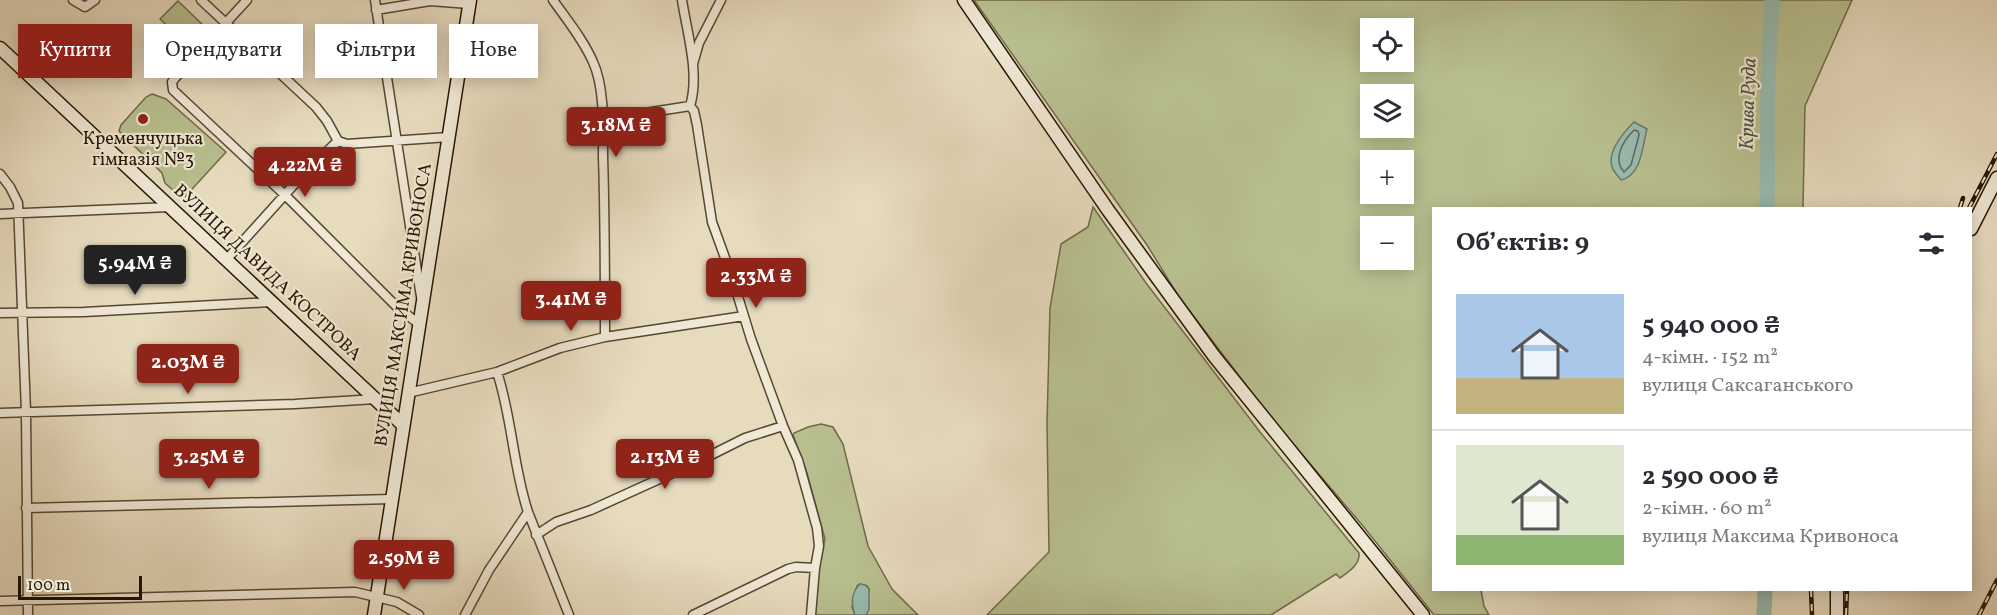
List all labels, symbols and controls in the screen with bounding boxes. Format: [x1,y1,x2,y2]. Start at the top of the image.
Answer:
map controls [1360,18,1414,270]
button: locate [1360,18,1414,72]
chip: Купити [18,24,132,78]
chip: Орендувати [144,24,303,78]
chip: Фільтри [315,24,437,78]
chip: Нове [449,24,538,78]
water label: Крива Руда [1733,57,1765,151]
button: layers [1360,84,1414,138]
pin: 3.18M ₴ [561,107,671,158]
marker: Кременчуцька гімназія №3 [136,112,150,126]
text: 3.18M ₴ [581,112,651,140]
place label: Кременчуцька гімназія №3 [83,127,203,173]
pin: 4.22M ₴ [250,147,360,198]
button: + [1360,150,1414,204]
text: 4.22M ₴ [268,152,342,180]
street label: ВУЛИЦЯ МАКСИМА КРИВОНОСА [369,161,439,449]
street label: ВУЛИЦЯ ДАВИДА КОСТРОВА [167,179,367,367]
button: − [1360,216,1414,270]
text: Об’єктів: 9 [1456,225,1589,261]
icon: filters [1915,227,1948,260]
pin: 5.94M ₴ [80,245,190,296]
text: 5.94M ₴ [98,250,172,278]
pin: 2.33M ₴ [701,258,811,309]
text: 2.33M ₴ [720,263,792,291]
pin: 3.41M ₴ [516,281,626,332]
text: 3.41M ₴ [535,286,607,314]
text: 5 940 000 ₴ [1642,308,1780,344]
icon: home [1504,318,1576,390]
pin: 2.03M ₴ [133,344,243,395]
text: 4-кімн. · 152 m² [1642,344,1778,372]
text: 2.03M ₴ [151,349,225,377]
text: вулиця Саксаганського [1642,372,1853,400]
pin: 3.25M ₴ [154,439,264,490]
pin: 2.13M ₴ [610,439,720,490]
text: 3.25M ₴ [173,444,245,472]
text: 2.13M ₴ [630,444,700,472]
text: 2 590 000 ₴ [1642,459,1779,495]
icon: home [1504,469,1576,541]
text: 2-кімн. · 60 m² [1642,495,1772,523]
text: вулиця Максима Кривоноса [1642,523,1899,551]
pin: 2.59M ₴ [349,540,459,591]
text: 2.59M ₴ [368,545,440,573]
scale bar [18,573,142,600]
text: 100 m [27,575,70,597]

